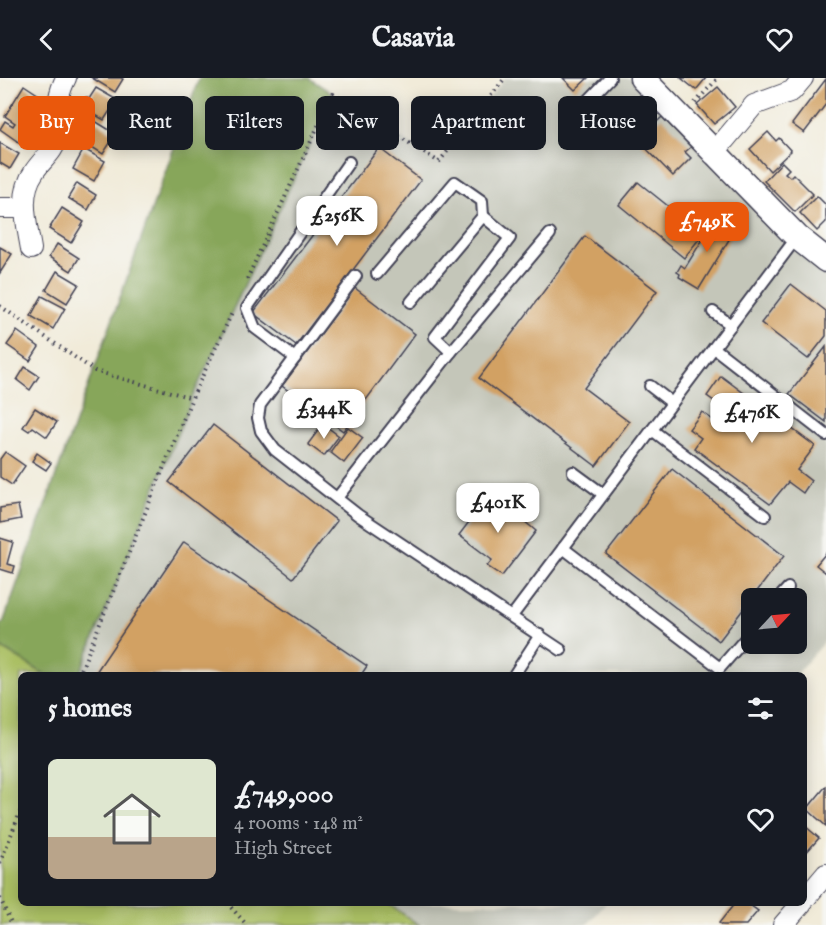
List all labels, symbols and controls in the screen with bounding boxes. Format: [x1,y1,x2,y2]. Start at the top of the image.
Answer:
text: Casavia [372,22,454,56]
icon: back [30,23,63,56]
icon: heart [763,23,796,56]
chip: Buy [18,96,95,150]
chip: Rent [107,96,193,150]
chip: Filters [205,96,304,150]
chip: New [316,96,399,150]
chip: Apartment [411,96,546,150]
chip: House [558,96,657,150]
pin: £256K [295,196,379,247]
pin: £749K [665,202,749,253]
text: £256K [310,203,364,228]
text: £749K [679,209,735,234]
pin: £344K [282,389,366,440]
pin: £476K [710,393,794,444]
text: £344K [296,396,352,421]
text: £476K [724,400,780,425]
pin: £401K [456,483,540,534]
text: £401K [470,490,526,515]
north arrow [741,588,807,654]
map controls [741,588,807,654]
text: 5 homes [48,692,132,725]
icon: filters [744,692,777,725]
text: £749,000 [234,778,333,811]
icon: home [96,783,168,855]
icon: heart [744,803,777,836]
text: 4 rooms · 148 m² [234,811,363,836]
text: High Street [234,836,332,861]

